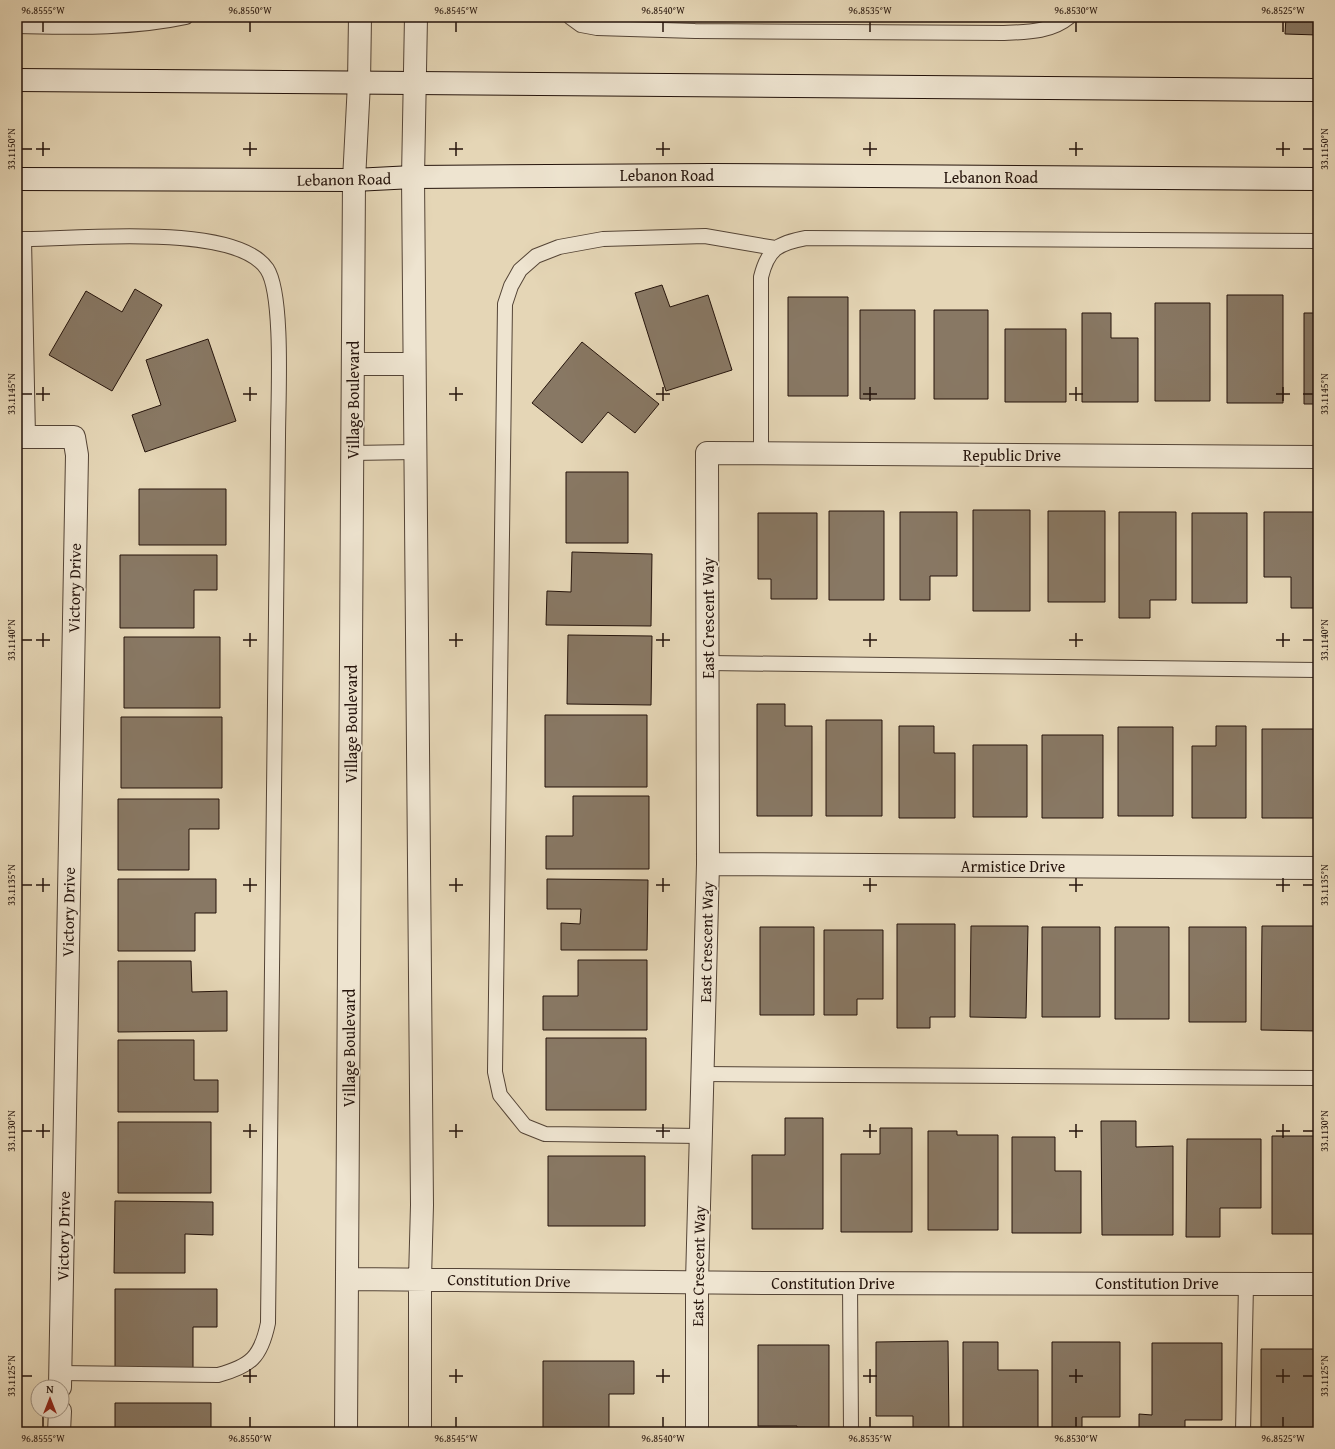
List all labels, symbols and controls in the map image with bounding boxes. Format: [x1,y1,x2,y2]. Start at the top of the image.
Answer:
text: 96.8555°W [21,3,65,18]
text: 96.8550°W [228,3,272,18]
text: 96.8545°W [434,3,478,18]
text: 96.8540°W [641,3,685,18]
text: 96.8535°W [848,3,892,18]
text: 96.8530°W [1054,3,1098,18]
text: 96.8525°W [1261,3,1305,18]
text: 33.1150°N [4,128,19,170]
text: 33.1150°N [1317,128,1332,170]
street label: Lebanon Road [620,163,715,187]
street label: Lebanon Road [944,165,1039,189]
street label: Lebanon Road [297,166,392,192]
street label: Village Boulevard [341,340,365,459]
text: 33.1145°N [4,373,19,415]
text: 33.1145°N [1317,373,1332,415]
street label: Republic Drive [963,443,1061,467]
street label: Victory Drive [61,543,87,633]
street label: East Crescent Way [696,557,720,679]
text: 33.1140°N [4,619,19,661]
text: 33.1140°N [1317,619,1332,661]
street label: Village Boulevard [339,664,363,783]
street label: Armistice Drive [961,854,1065,878]
text: 33.1135°N [4,864,19,906]
text: 33.1135°N [1317,864,1332,906]
street label: Victory Drive [55,867,81,957]
street label: East Crescent Way [693,881,719,1003]
street label: Village Boulevard [337,988,361,1107]
text: 33.1130°N [4,1110,19,1152]
text: 33.1130°N [1317,1110,1332,1152]
street label: Victory Drive [50,1191,76,1281]
street label: East Crescent Way [685,1205,711,1327]
street label: Constitution Drive [447,1267,571,1293]
street label: Constitution Drive [771,1271,895,1295]
street label: Constitution Drive [1095,1271,1219,1295]
text: 33.1125°N [4,1355,19,1397]
text: 33.1125°N [1317,1355,1332,1397]
north arrow [30,1379,70,1419]
text: N [46,1381,54,1397]
text: 96.8555°W [21,1431,65,1446]
text: 96.8550°W [228,1431,272,1446]
text: 96.8545°W [434,1431,478,1446]
text: 96.8540°W [641,1431,685,1446]
text: 96.8535°W [848,1431,892,1446]
text: 96.8530°W [1054,1431,1098,1446]
text: 96.8525°W [1261,1431,1305,1446]

